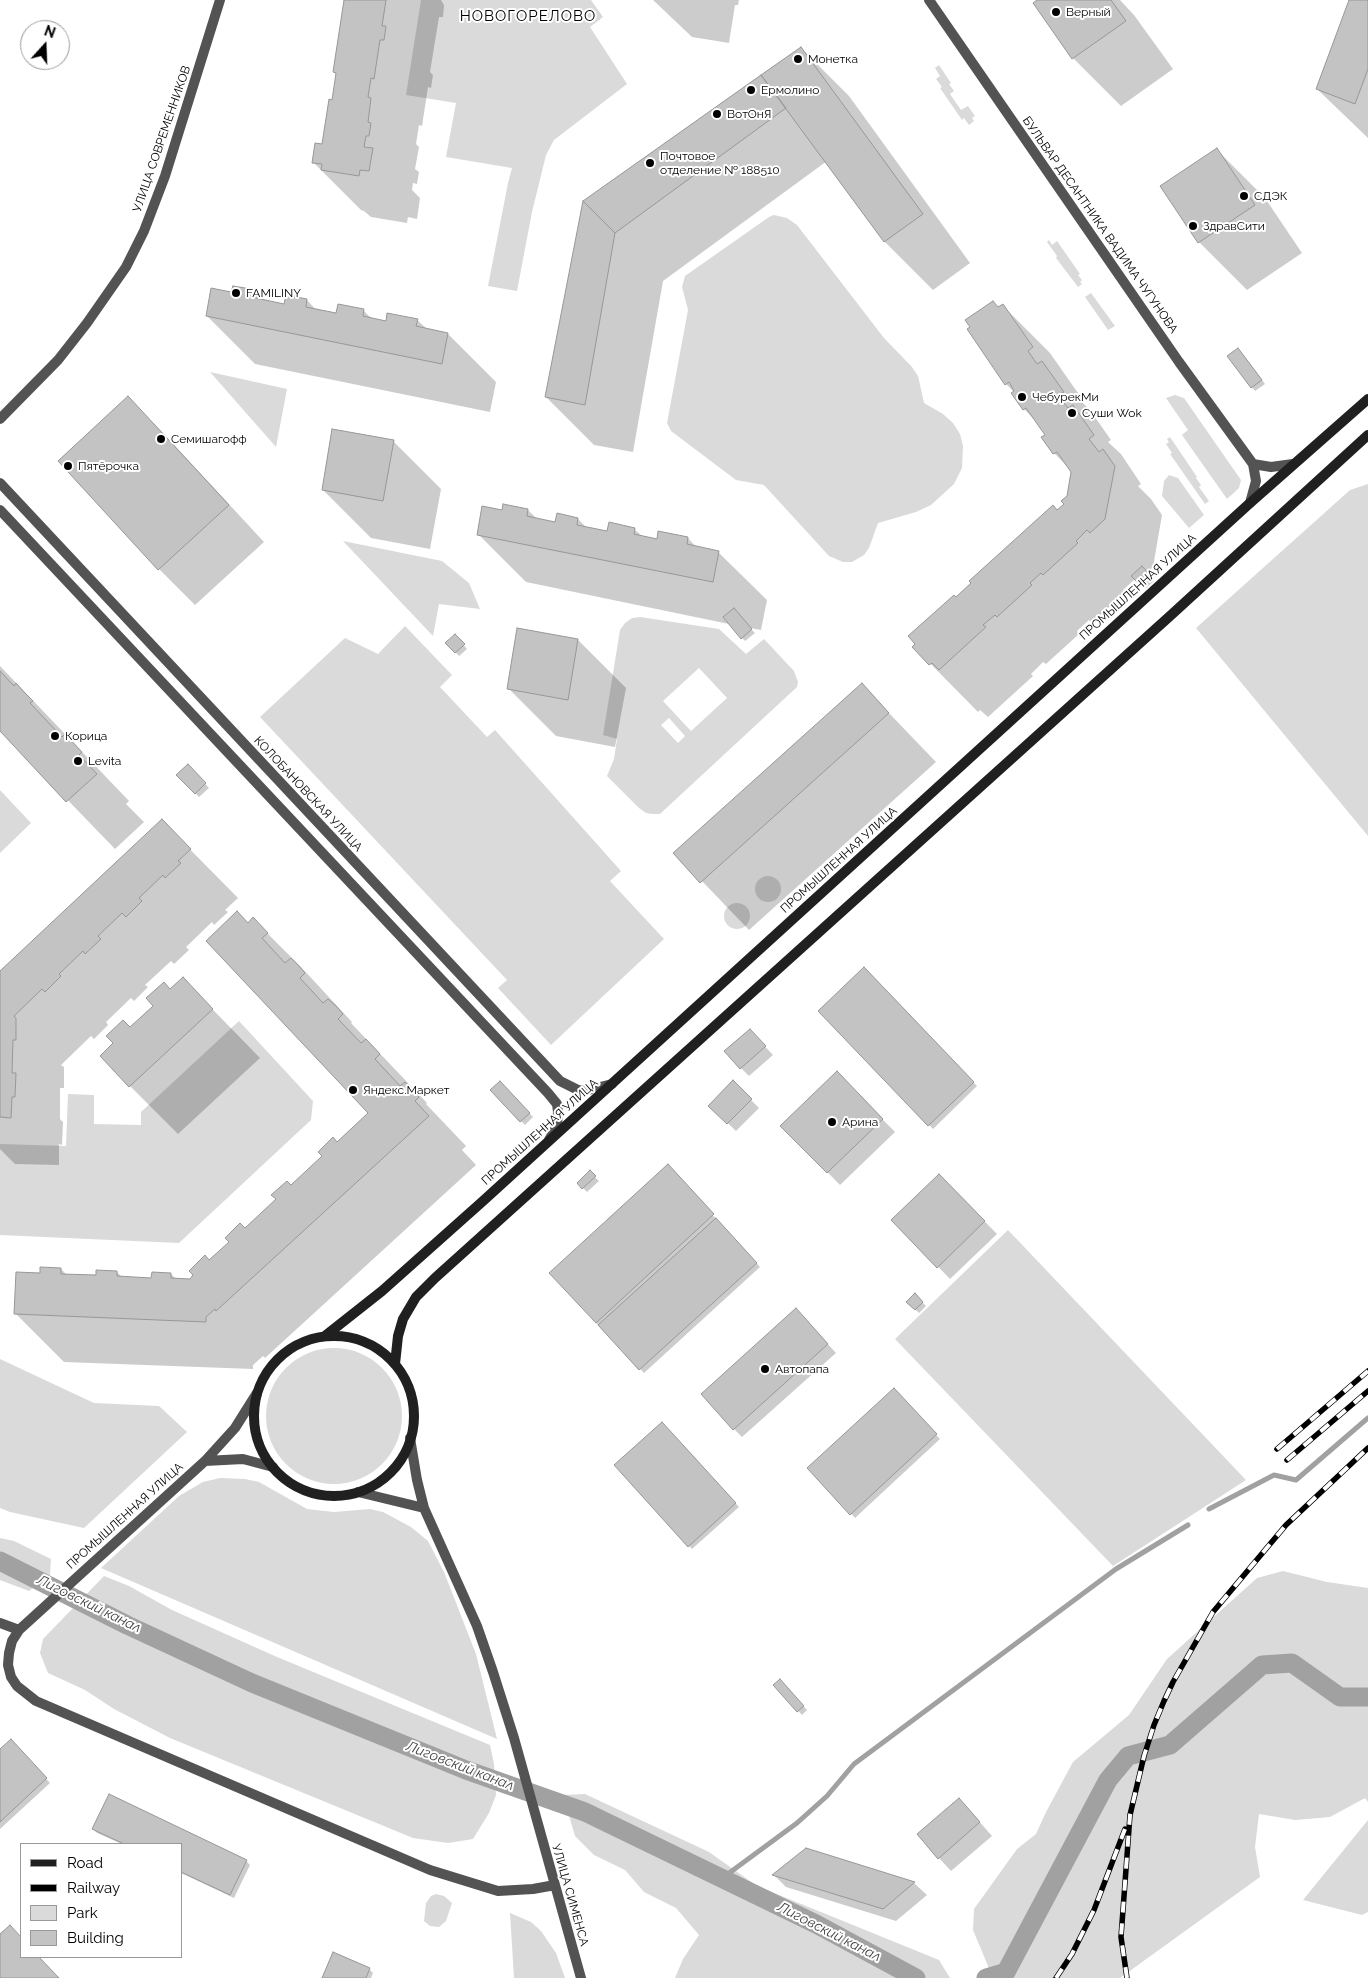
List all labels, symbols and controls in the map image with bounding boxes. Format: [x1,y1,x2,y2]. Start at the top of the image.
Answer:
place label: Верный [1066,5,1111,19]
marker: Верный [1050,6,1062,18]
district label: НОВОГОРЕЛОВО [458,7,598,25]
north arrow [20,20,70,70]
text: N [42,22,58,41]
place label: Монетка [808,52,858,66]
marker: Монетка [792,53,804,65]
street label: УЛИЦА СОВРЕМЕННИКОВ [130,64,194,214]
place label: Ермолино [761,83,819,97]
marker: Ермолино [745,84,757,96]
place label: ВотОнЯ [727,107,771,121]
marker: ВотОнЯ [711,108,723,120]
street label: БУЛЬВАР ДЕСАНТНИКА ВАДИМА ЧУГУНОВА [1019,114,1181,336]
place label: Почтовое отделение № 188510 [660,149,779,177]
marker: Почтовое отделение № 188510 [644,157,656,169]
place label: СДЭК [1254,189,1287,203]
marker: СДЭК [1238,190,1250,202]
place label: ЗдравСити [1203,219,1265,233]
marker: ЗдравСити [1187,220,1199,232]
place label: FAMILINY [246,286,301,300]
marker: FAMILINY [230,287,242,299]
place label: ЧебурекМи [1032,390,1099,404]
marker: ЧебурекМи [1016,391,1028,403]
place label: Суши Wok [1082,406,1142,420]
marker: Суши Wok [1066,407,1078,419]
place label: Семишагофф [171,432,247,446]
marker: Семишагофф [155,433,167,445]
place label: Пятёрочка [78,459,139,473]
marker: Пятёрочка [62,460,74,472]
street label: ПРОМЫШЛЕННАЯ УЛИЦА [1077,531,1199,643]
place label: Корица [65,729,107,743]
marker: Корица [49,730,61,742]
street label: КОЛОБАНОВСКАЯ УЛИЦА [251,733,365,855]
place label: Levita [88,754,121,768]
marker: Levita [72,755,84,767]
street label: ПРОМЫШЛЕННАЯ УЛИЦА [778,804,900,916]
street label: ПРОМЫШЛЕННАЯ УЛИЦА [479,1076,601,1188]
place label: Яндекс.Маркет [363,1083,450,1097]
marker: Яндекс.Маркет [347,1084,359,1096]
place label: Арина [842,1115,878,1129]
marker: Арина [826,1116,838,1128]
place label: Автопапа [775,1362,829,1376]
marker: Автопапа [759,1363,771,1375]
street label: ПРОМЫШЛЕННАЯ УЛИЦА [64,1460,186,1572]
water label: Лиговский канал [34,1571,144,1637]
water label: Лиговский канал [404,1738,516,1794]
street label: УЛИЦА СИМЕНСА [549,1842,591,1948]
legend [20,1843,182,1958]
text: Road [67,1854,103,1872]
text: Railway [67,1879,120,1897]
water label: Лиговский канал [774,1899,884,1965]
text: Park [67,1904,98,1922]
text: Building [67,1929,124,1947]

